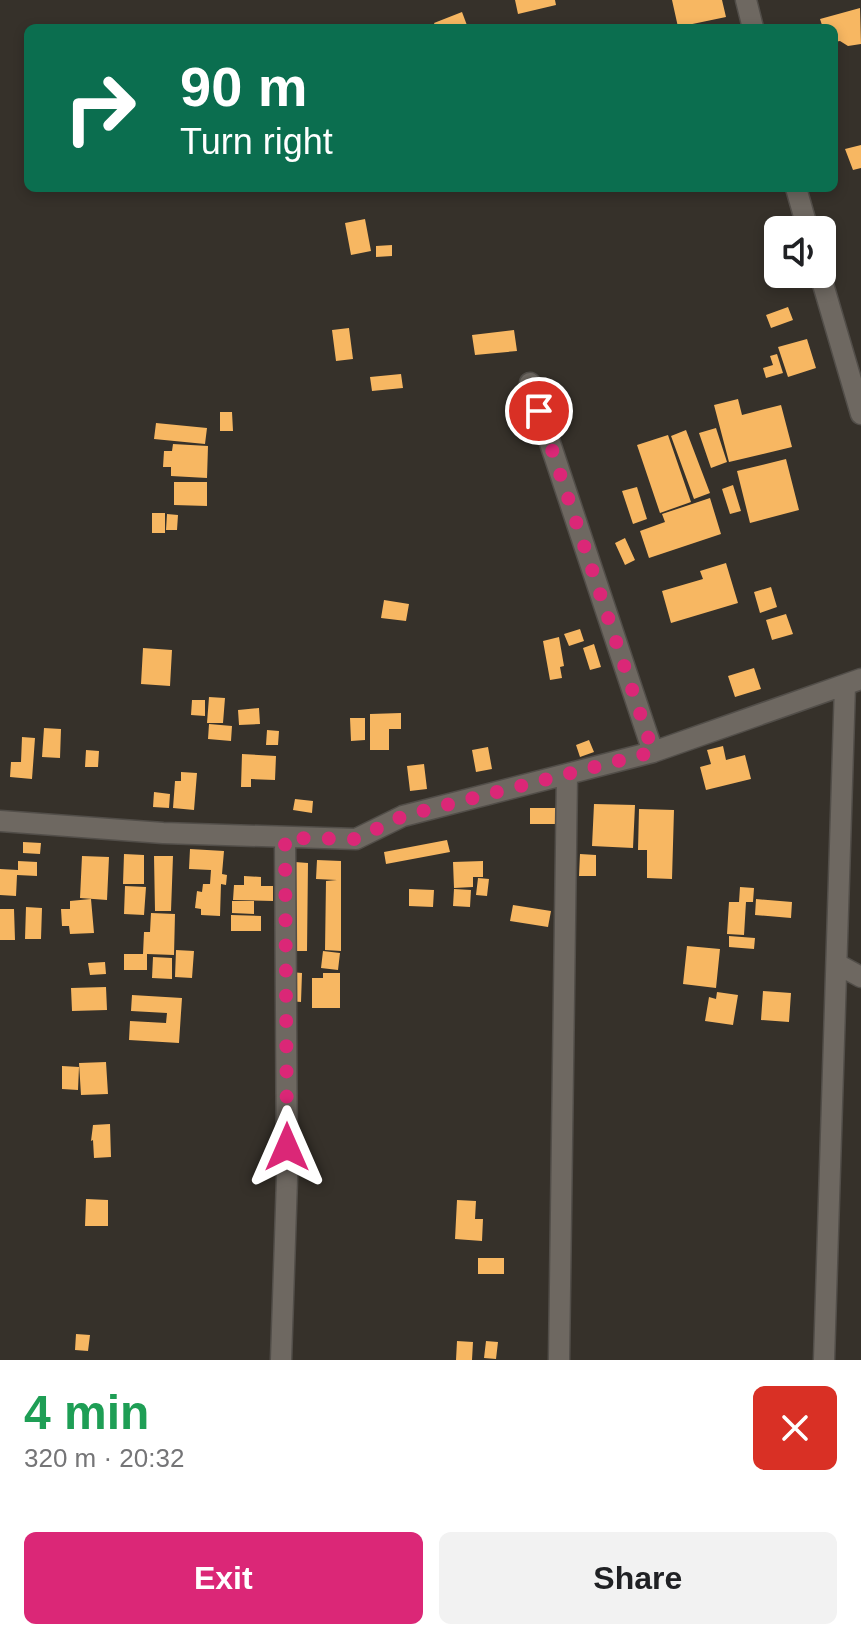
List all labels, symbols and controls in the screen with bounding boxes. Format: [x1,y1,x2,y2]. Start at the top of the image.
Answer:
text: 90 m [180,55,308,118]
icon: right [48,56,152,160]
text: Turn right [180,121,333,162]
map controls [764,216,836,288]
button: sound [764,216,836,288]
pin [505,377,573,445]
icon: arrive [517,389,561,433]
position arrow [245,1105,329,1189]
text: 4 min [24,1386,149,1439]
button: close [753,1386,837,1470]
text: 320 m · 20:32 [24,1443,184,1473]
button: Exit [24,1532,423,1624]
button: Share [439,1532,837,1624]

